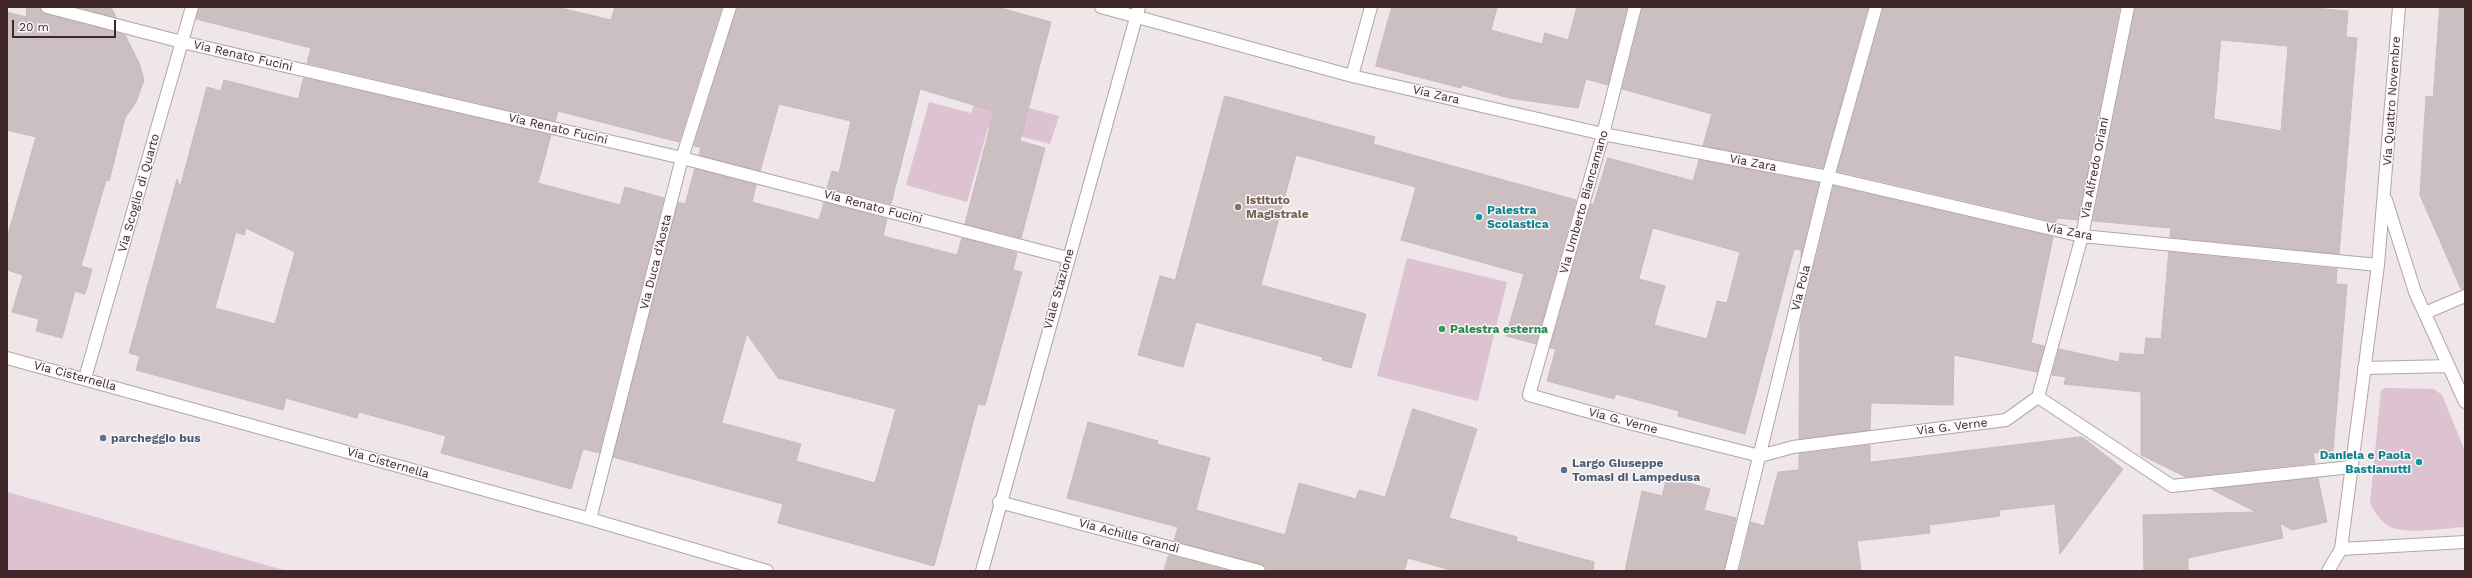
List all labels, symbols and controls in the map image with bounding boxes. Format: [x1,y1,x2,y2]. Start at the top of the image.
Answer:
scale bar [14,12,118,38]
text: 20 m [19,20,49,34]
street label: Via Quattro Novembre [2380,36,2404,166]
street label: Via Renato Fucini [192,38,294,74]
street label: Via Zara [1411,83,1461,107]
street label: Via Renato Fucini [507,111,609,147]
street label: Via Alfredo Oriani [2078,116,2112,220]
street label: Via Umberto Biancamano [1557,129,1611,275]
street label: Via Scoglio di Quarto [115,132,163,254]
street label: Via Zara [1728,151,1778,175]
street label: Via Renato Fucini [822,187,924,227]
place label: Istituto Magistrale [1246,193,1309,221]
marker: Istituto Magistrale [1233,202,1243,212]
place label: Palestra Scolastica [1487,203,1549,231]
marker: Palestra Scolastica [1474,212,1484,222]
street label: Via Duca d'Aosta [637,213,675,311]
street label: Via Zara [2044,220,2094,244]
street label: Viale Stazione [1041,247,1077,331]
street label: Via Pola [1788,264,1814,312]
place label: Palestra esterna [1450,322,1548,336]
marker: Palestra esterna [1437,324,1447,334]
street label: Via Cisternella [32,358,118,394]
street label: Via G. Verne [1587,405,1659,437]
street label: Via G. Verne [1916,416,1988,438]
place label: parcheggio bus [111,431,201,445]
marker: parcheggio bus [98,433,108,443]
street label: Via Cisternella [345,444,431,482]
place label: Daniela e Paola Bastianutti [2320,448,2411,476]
place label: Largo Giuseppe Tomasi di Lampedusa [1572,456,1700,484]
marker: Daniela e Paola Bastianutti [2414,457,2424,467]
marker: Largo Giuseppe Tomasi di Lampedusa [1559,465,1569,475]
street label: Via Achille Grandi [1077,516,1181,556]

